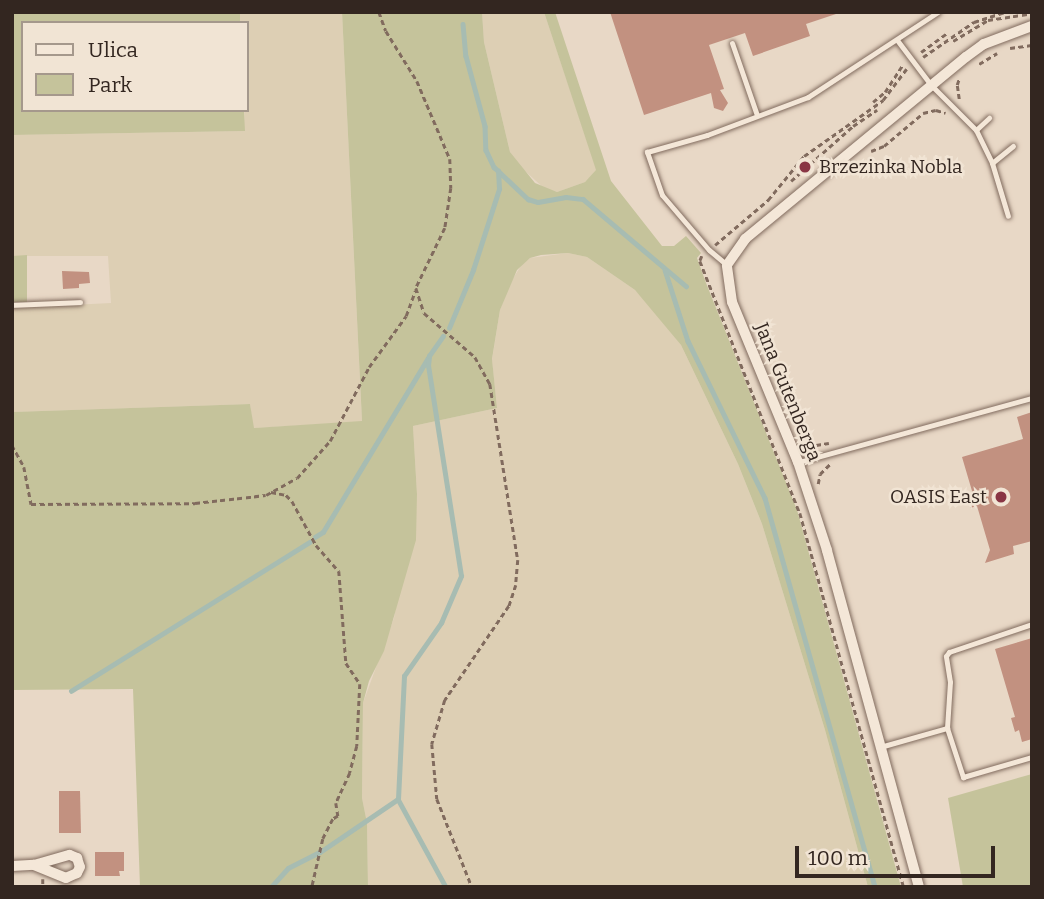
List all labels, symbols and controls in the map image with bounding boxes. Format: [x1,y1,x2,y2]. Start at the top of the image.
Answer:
legend [21,21,248,112]
text: Ulica [88,37,138,63]
text: Park [88,72,132,98]
place label: Brzezinka Nobla [819,156,962,178]
marker: Brzezinka Nobla [797,159,813,175]
street label: Jana Gutenberga [750,319,826,465]
place label: OASIS East [890,486,987,508]
marker: OASIS East [993,489,1009,505]
scale bar [799,832,998,876]
text: 100 m [808,845,868,871]

